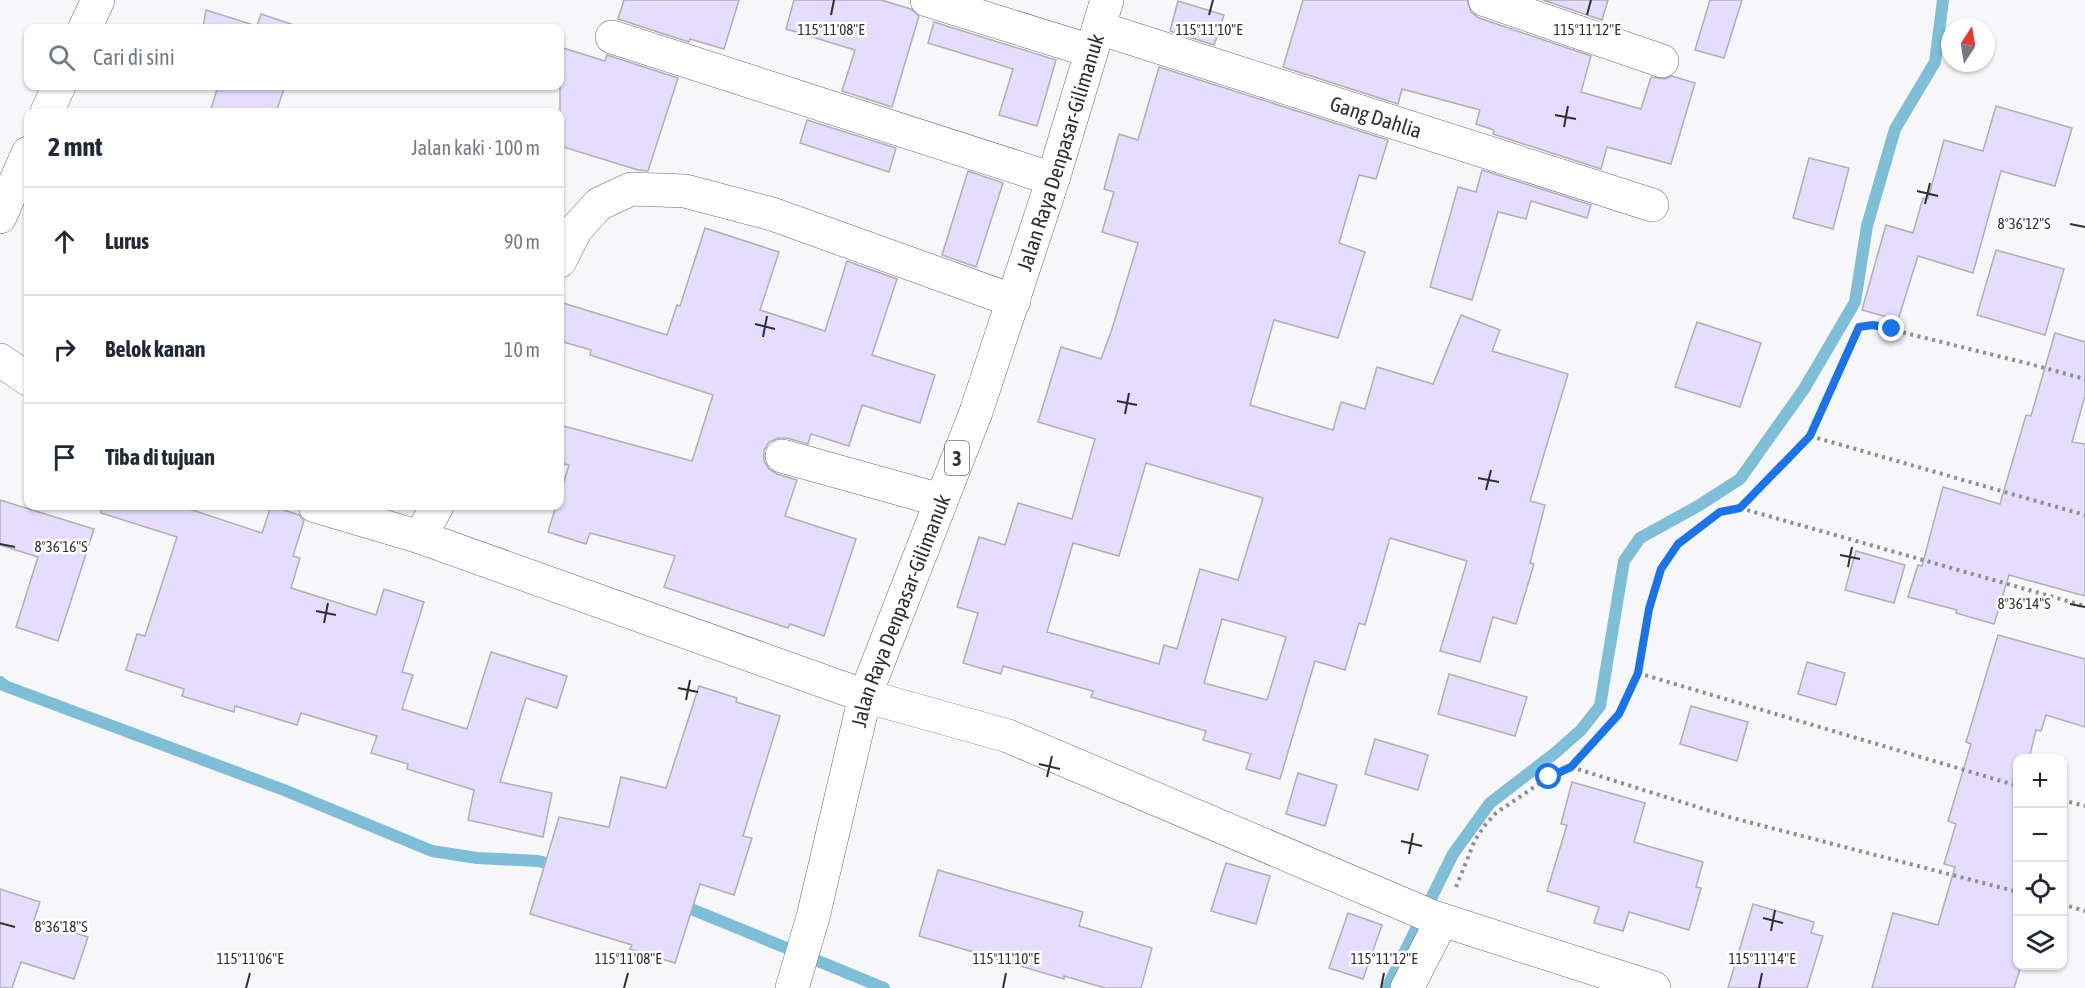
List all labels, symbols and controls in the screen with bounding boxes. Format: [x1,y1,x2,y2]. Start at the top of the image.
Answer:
north arrow [1941,18,1995,72]
text: 115°11'08"E [797,21,865,38]
text: 115°11'10"E [1175,21,1243,38]
text: 115°11'12"E [1553,21,1621,38]
search box [24,24,564,90]
street label: Jalan Raya Denpasar-Gilimanuk [1012,31,1108,274]
icon: search [45,41,78,74]
text: Cari di sini [93,44,175,70]
street label: Gang Dahlia [1327,91,1425,143]
text: 2 mnt [48,132,103,162]
text: Jalan kaki · 100 m [411,136,540,159]
text: 8°36'12"S [1997,215,2051,232]
icon: ahead [48,225,81,258]
text: Lurus [105,228,149,254]
text: 90 m [504,230,540,253]
route end [1878,315,1904,341]
icon: right [48,333,81,366]
text: Belok kanan [105,336,206,362]
text: 10 m [504,338,540,361]
icon: arrive [48,441,81,474]
road number: 3 [945,441,969,475]
text: Tiba di tujuan [105,444,215,470]
street label: Jalan Raya Denpasar-Gilimanuk [846,491,955,730]
text: 8°36'16"S [34,538,88,555]
text: 8°36'14"S [1997,595,2051,612]
map controls [2013,754,2067,970]
button: + [2013,754,2067,808]
route start [1535,763,1561,789]
button: − [2013,808,2067,862]
button: locate [2013,862,2067,916]
button: layers [2013,916,2067,970]
text: 8°36'18"S [34,918,88,935]
text: 115°11'06"E [216,950,284,967]
text: 115°11'08"E [594,950,662,967]
text: 115°11'10"E [972,950,1040,967]
text: 115°11'12"E [1350,950,1418,967]
text: 115°11'14"E [1728,950,1796,967]

